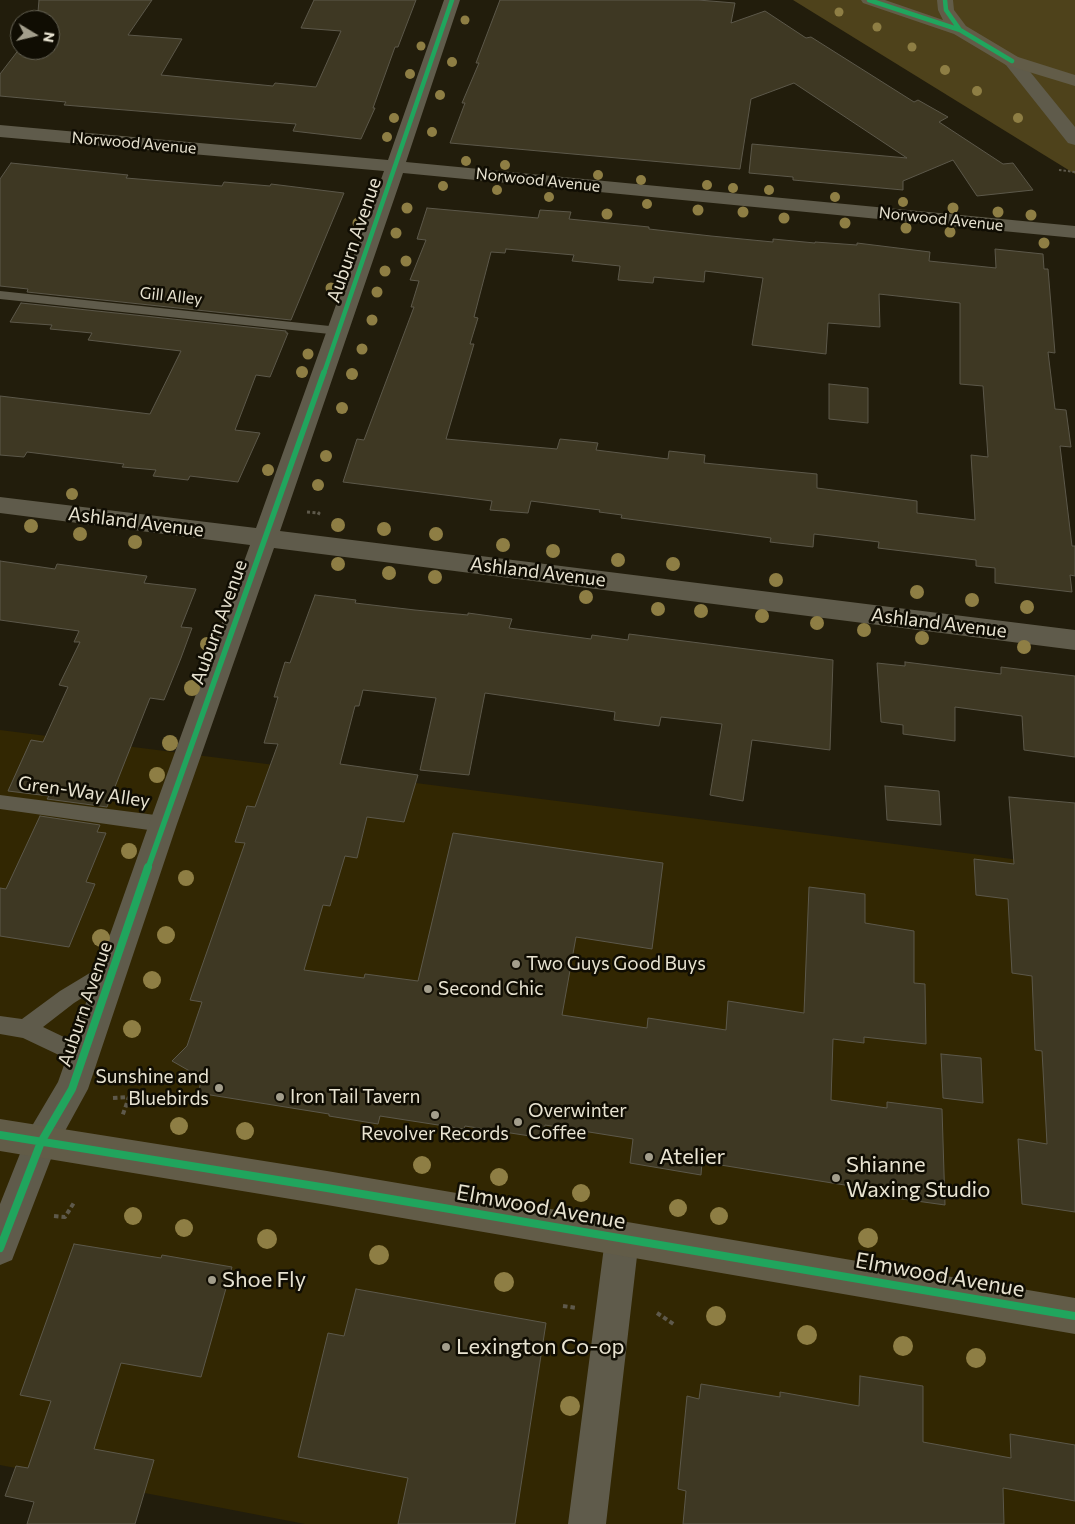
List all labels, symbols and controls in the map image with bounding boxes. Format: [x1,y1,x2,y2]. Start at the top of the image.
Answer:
north arrow [10,10,60,60]
text: N [40,31,59,44]
street label: Norwood Avenue [71,128,197,158]
street label: Norwood Avenue [475,164,601,196]
street label: Auburn Avenue [322,174,386,306]
street label: Norwood Avenue [878,203,1004,235]
street label: Gill Alley [139,283,203,309]
street label: Ashland Avenue [67,502,205,542]
street label: Ashland Avenue [469,552,607,592]
street label: Auburn Avenue [186,557,252,687]
street label: Ashland Avenue [870,603,1008,643]
street label: Gren-Way Alley [17,771,151,813]
street label: Auburn Avenue [53,938,117,1070]
place label: Two Guys Good Buys [526,953,706,975]
marker: Two Guys Good Buys [510,958,522,970]
place label: Second Chic [438,978,544,1000]
marker: Second Chic [422,983,434,995]
place label: Sunshine and Bluebirds [96,1066,209,1110]
marker: Sunshine and Bluebirds [213,1082,225,1094]
place label: Iron Tail Tavern [290,1086,420,1108]
marker: Iron Tail Tavern [274,1091,286,1103]
place label: Overwinter Coffee [528,1100,627,1144]
marker: Revolver Records [429,1109,441,1121]
marker: Overwinter Coffee [512,1116,524,1128]
place label: Revolver Records [361,1123,509,1145]
place label: Atelier [659,1144,725,1170]
marker: Atelier [643,1151,655,1163]
place label: Shianne Waxing Studio [846,1152,990,1204]
marker: Shianne Waxing Studio [830,1172,842,1184]
street label: Elmwood Avenue [454,1179,628,1235]
street label: Elmwood Avenue [853,1247,1027,1303]
place label: Shoe Fly [222,1267,306,1293]
marker: Shoe Fly [206,1274,218,1286]
place label: Lexington Co-op [456,1334,625,1360]
marker: Lexington Co-op [440,1341,452,1353]

